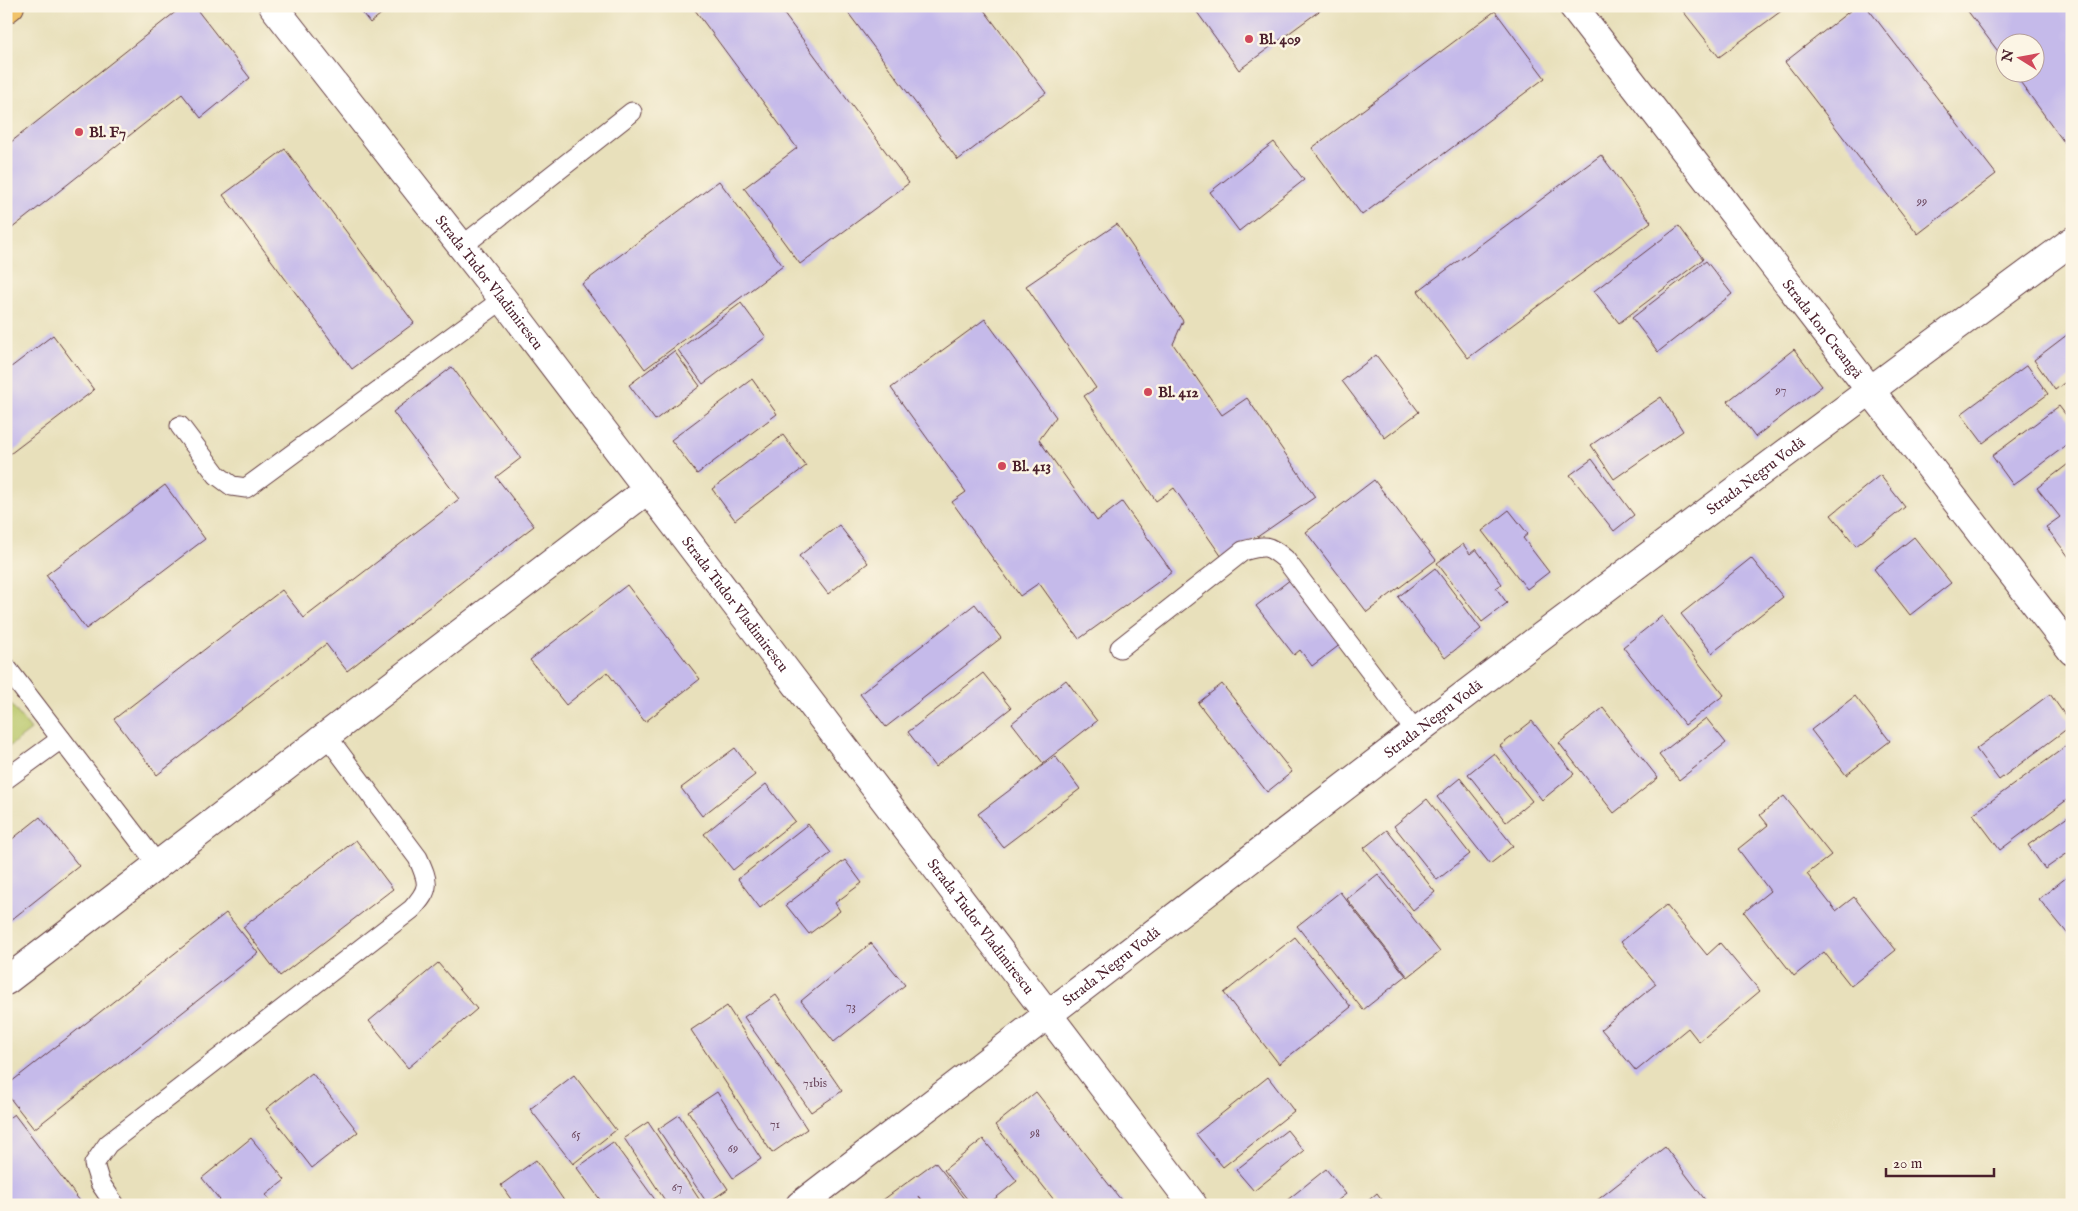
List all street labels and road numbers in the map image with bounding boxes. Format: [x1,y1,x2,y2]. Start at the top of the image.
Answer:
street label: Strada Tudor Vladimirescu [431,212,547,354]
street label: Strada Ion Creangă [1778,276,1867,383]
street label: Strada Negru Vodă [1703,433,1809,519]
street label: Strada Tudor Vladimirescu [677,533,793,676]
street label: Strada Negru Vodă [1380,676,1487,763]
street label: Strada Tudor Vladimirescu [923,855,1038,998]
street label: Strada Negru Vodă [1059,923,1164,1010]

